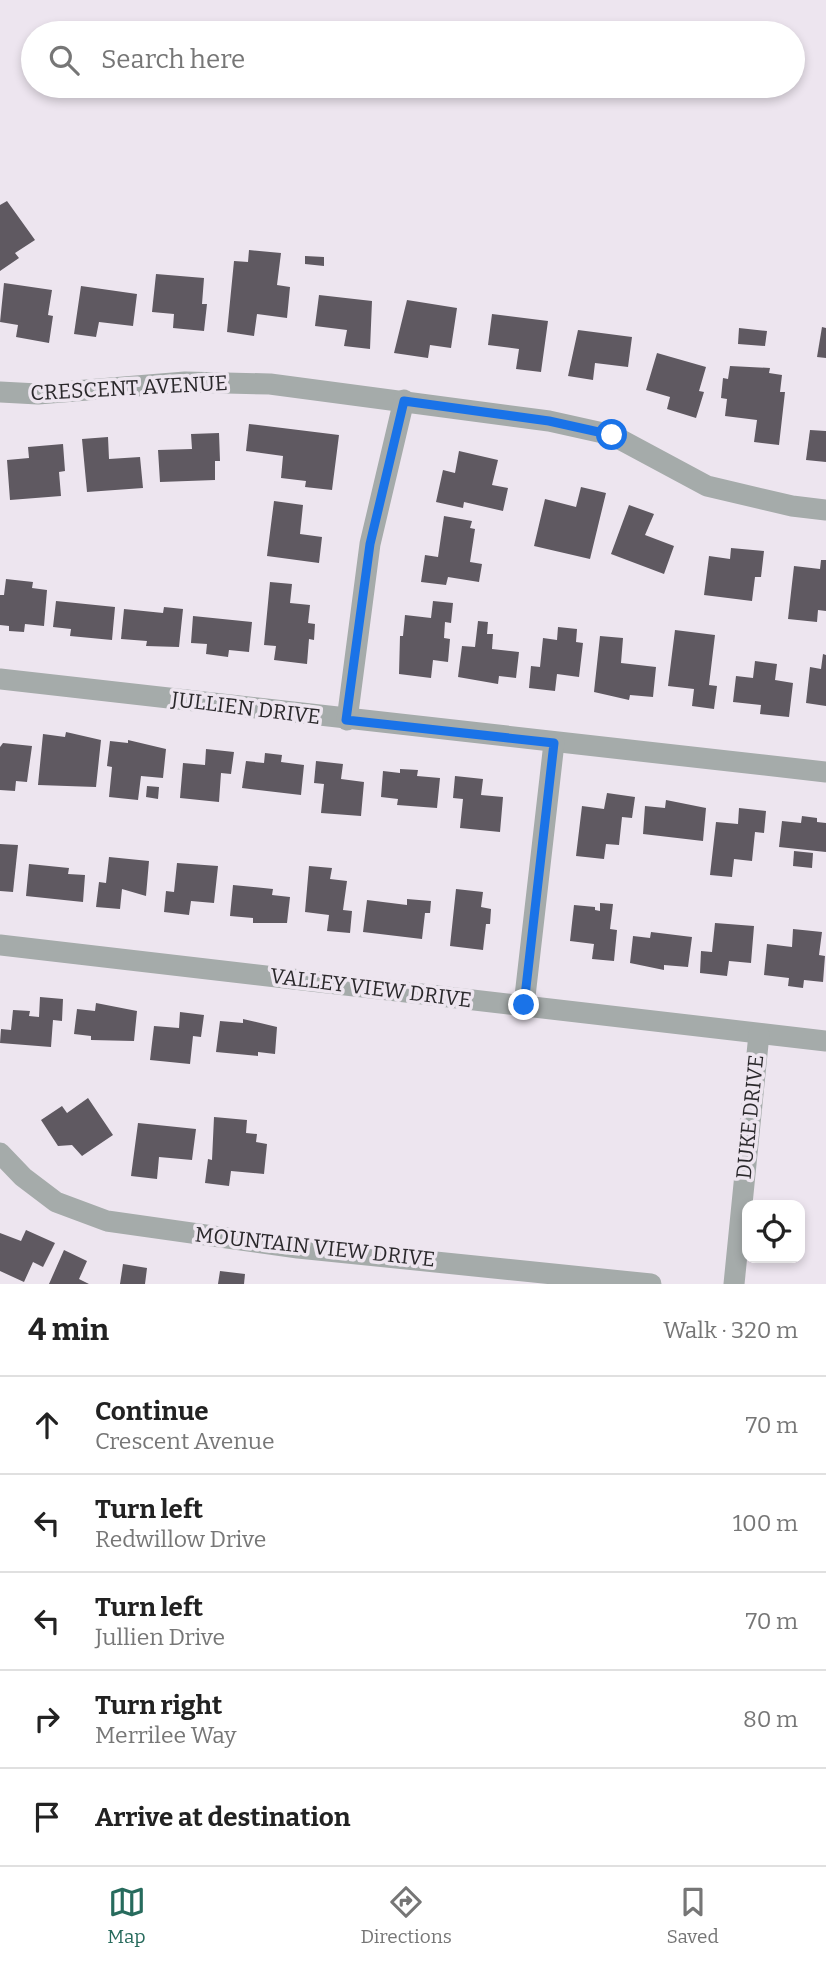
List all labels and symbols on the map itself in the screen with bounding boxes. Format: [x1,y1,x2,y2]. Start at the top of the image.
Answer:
street label: CRESCENT AVENUE [30,370,228,406]
route start [596,419,627,450]
street label: JULLIEN DRIVE [169,686,322,730]
street label: VALLEY VIEW DRIVE [269,963,473,1013]
route end [508,989,539,1020]
street label: DUKE DRIVE [731,1054,769,1180]
street label: MOUNTAIN VIEW DRIVE [194,1221,436,1273]

